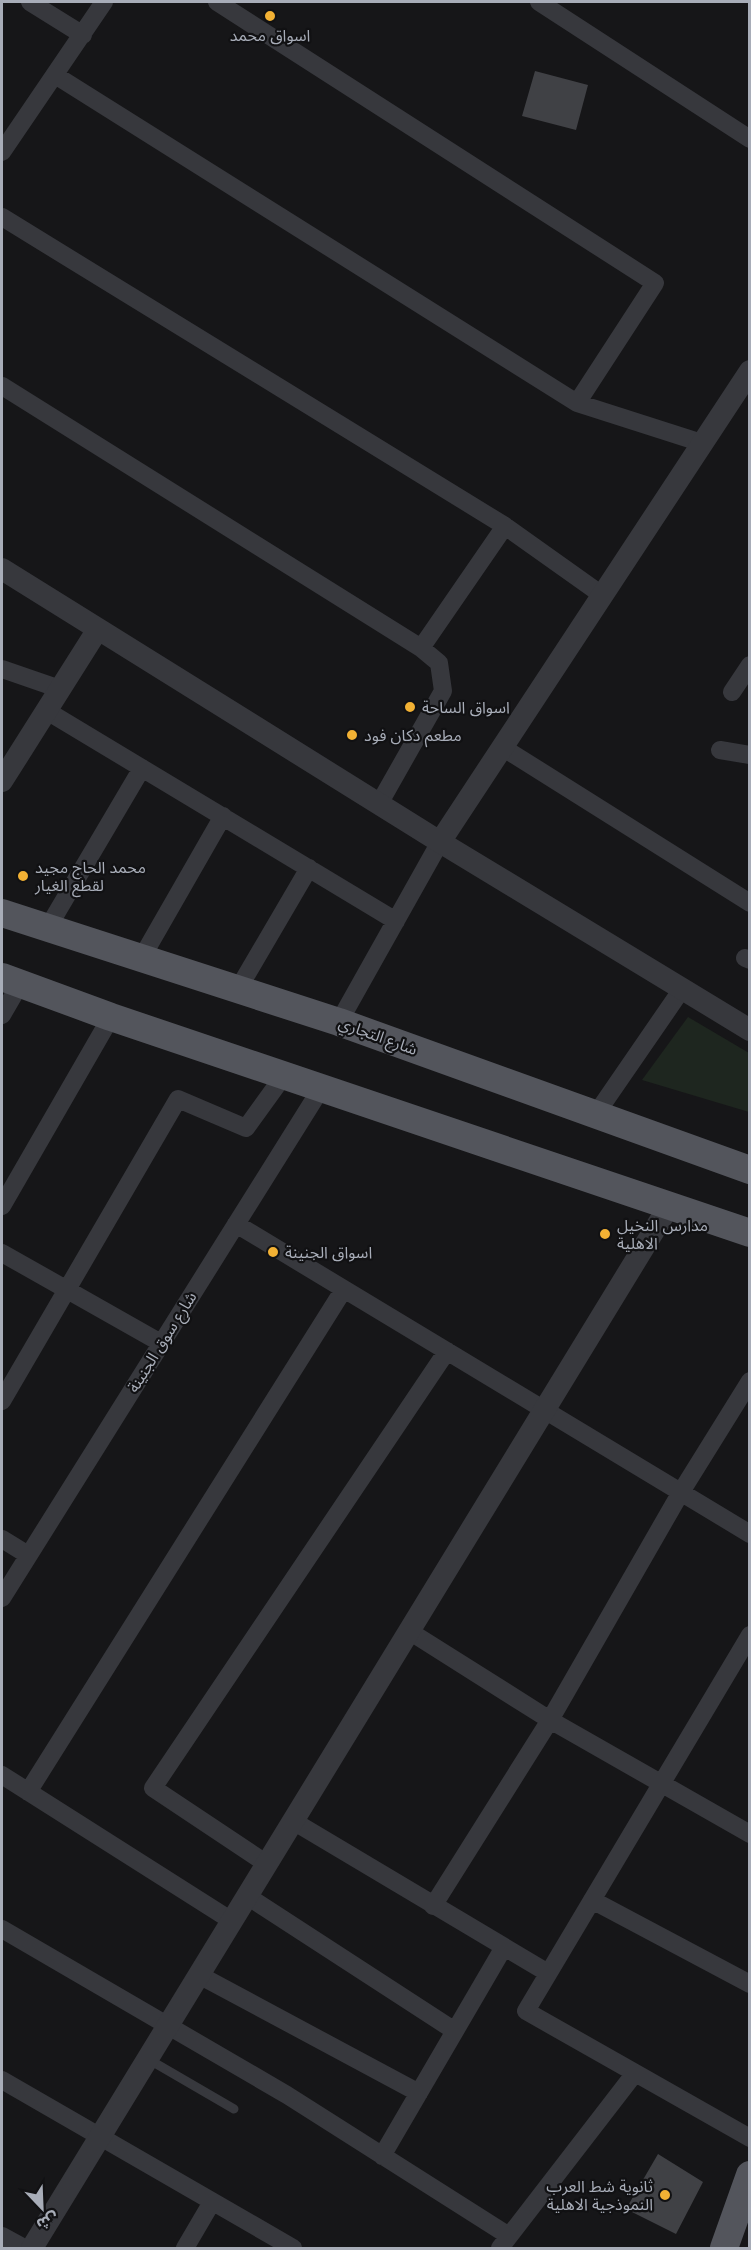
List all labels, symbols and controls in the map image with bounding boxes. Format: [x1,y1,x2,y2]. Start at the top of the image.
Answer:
marker: اسواق محمد [263,9,277,23]
place label: اسواق محمد [230,26,310,45]
place label: اسواق الساحة [422,698,510,717]
marker: اسواق الساحة [403,700,417,714]
place label: مطعم دكان فود [364,726,462,748]
marker: مطعم دكان فود [345,728,359,742]
place label: محمد الحاج مجيد لقطع الغيار [34,858,146,898]
marker: محمد الحاج مجيد لقطع الغيار [16,869,30,883]
street label: شارع التجاري [335,1013,420,1062]
place label: مدارس النخيل الاهلية [617,1216,708,1253]
marker: مدارس النخيل الاهلية [598,1227,612,1241]
place label: اسواق الجنينة [285,1243,372,1262]
marker: اسواق الجنينة [266,1245,280,1259]
street label: شارع سوق الجنينة [123,1288,203,1397]
place label: ثانوية شط العرب النموذجية الاهلية [546,2177,653,2214]
north arrow [12,2178,72,2238]
marker: ثانوية شط العرب النموذجية الاهلية [658,2188,672,2202]
text: ش [34,2208,61,2234]

